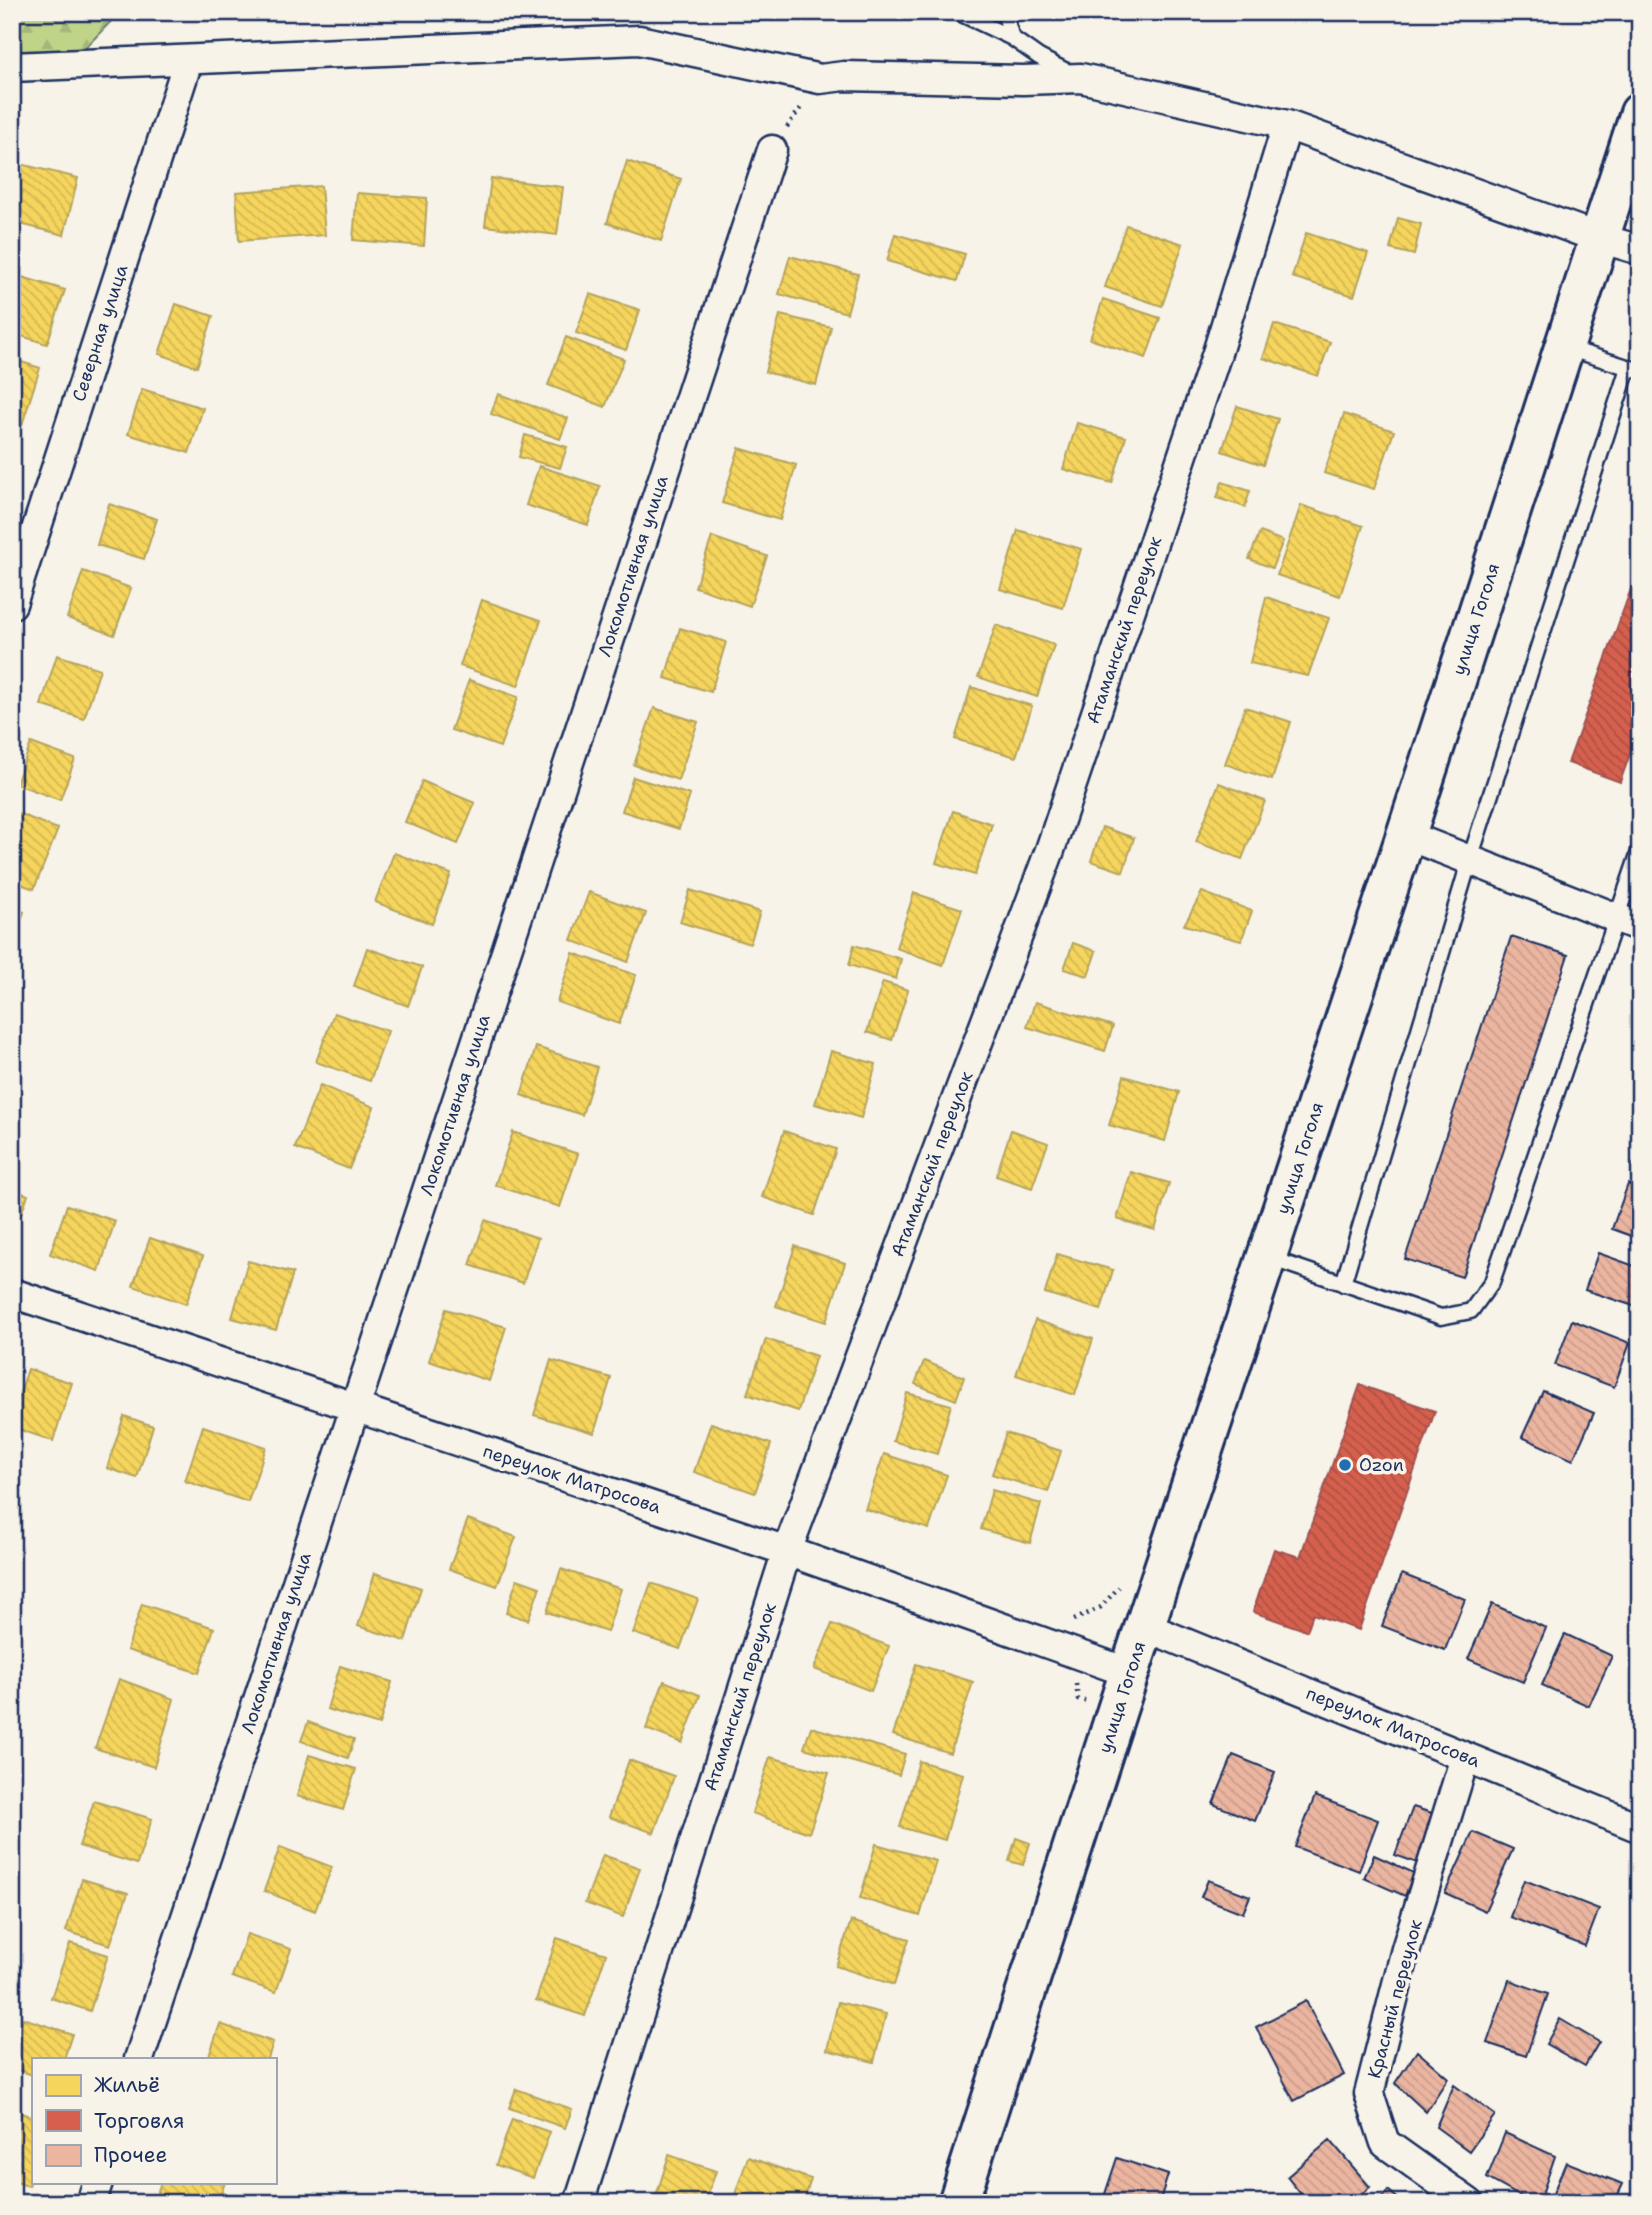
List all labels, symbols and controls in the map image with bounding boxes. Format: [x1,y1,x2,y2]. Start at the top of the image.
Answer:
street label: Северная улица [67,262,133,404]
street label: Локомотивная улица [592,472,674,660]
street label: Атаманский переулок [1081,533,1167,727]
street label: улица Гоголя [1447,560,1505,678]
street label: Локомотивная улица [414,1011,496,1199]
street label: Атаманский переулок [886,1068,979,1260]
street label: улица Гоголя [1271,1099,1329,1217]
street label: переулок Матросова [480,1439,664,1519]
place label: Ozon [1359,1453,1404,1477]
marker: Ozon [1337,1457,1353,1473]
street label: Локомотивная улица [235,1549,317,1737]
street label: Атаманский переулок [698,1599,782,1794]
street label: улица Гоголя [1093,1638,1151,1756]
street label: переулок Матросова [1302,1681,1484,1773]
street label: Красный переулок [1362,1916,1428,2081]
legend [32,2058,276,2184]
text: Жильё [94,2071,160,2099]
text: Торговля [94,2107,184,2135]
text: Прочее [94,2141,167,2169]

